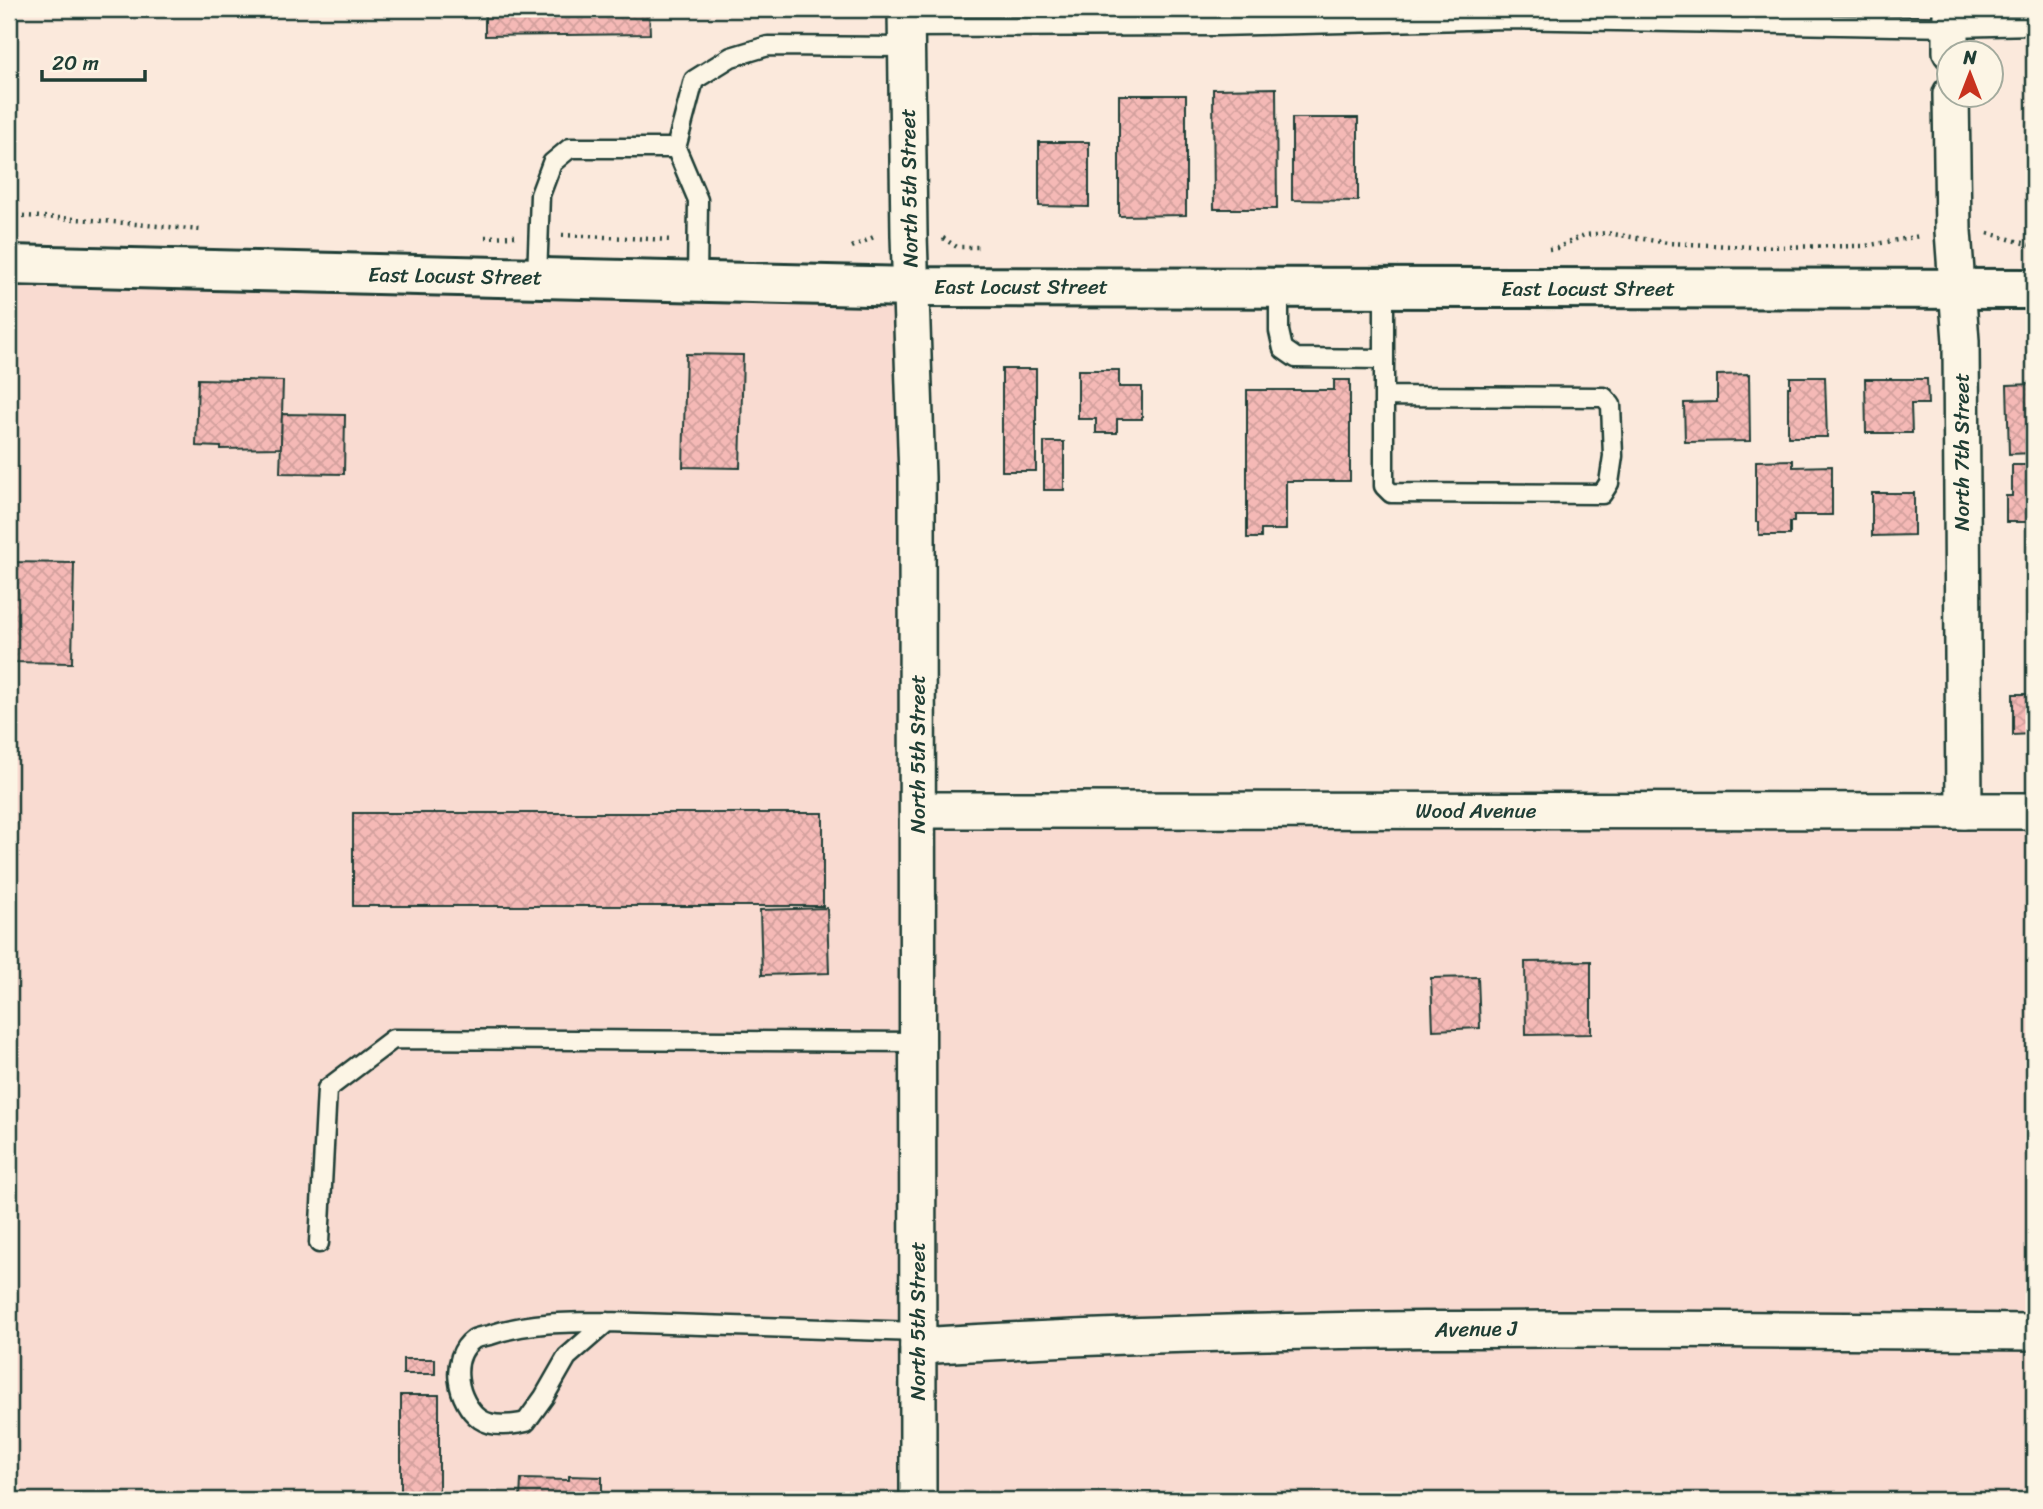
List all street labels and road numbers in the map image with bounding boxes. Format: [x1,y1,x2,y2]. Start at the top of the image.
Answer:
street label: North 5th Street [889,108,929,268]
street label: East Locust Street [368,255,542,297]
street label: East Locust Street [934,268,1108,306]
street label: East Locust Street [1501,270,1675,308]
street label: North 7th Street [1943,373,1981,531]
street label: North 5th Street [899,675,937,833]
street label: Wood Avenue [1415,792,1537,830]
street label: North 5th Street [899,1242,937,1400]
street label: Avenue J [1434,1309,1519,1349]

